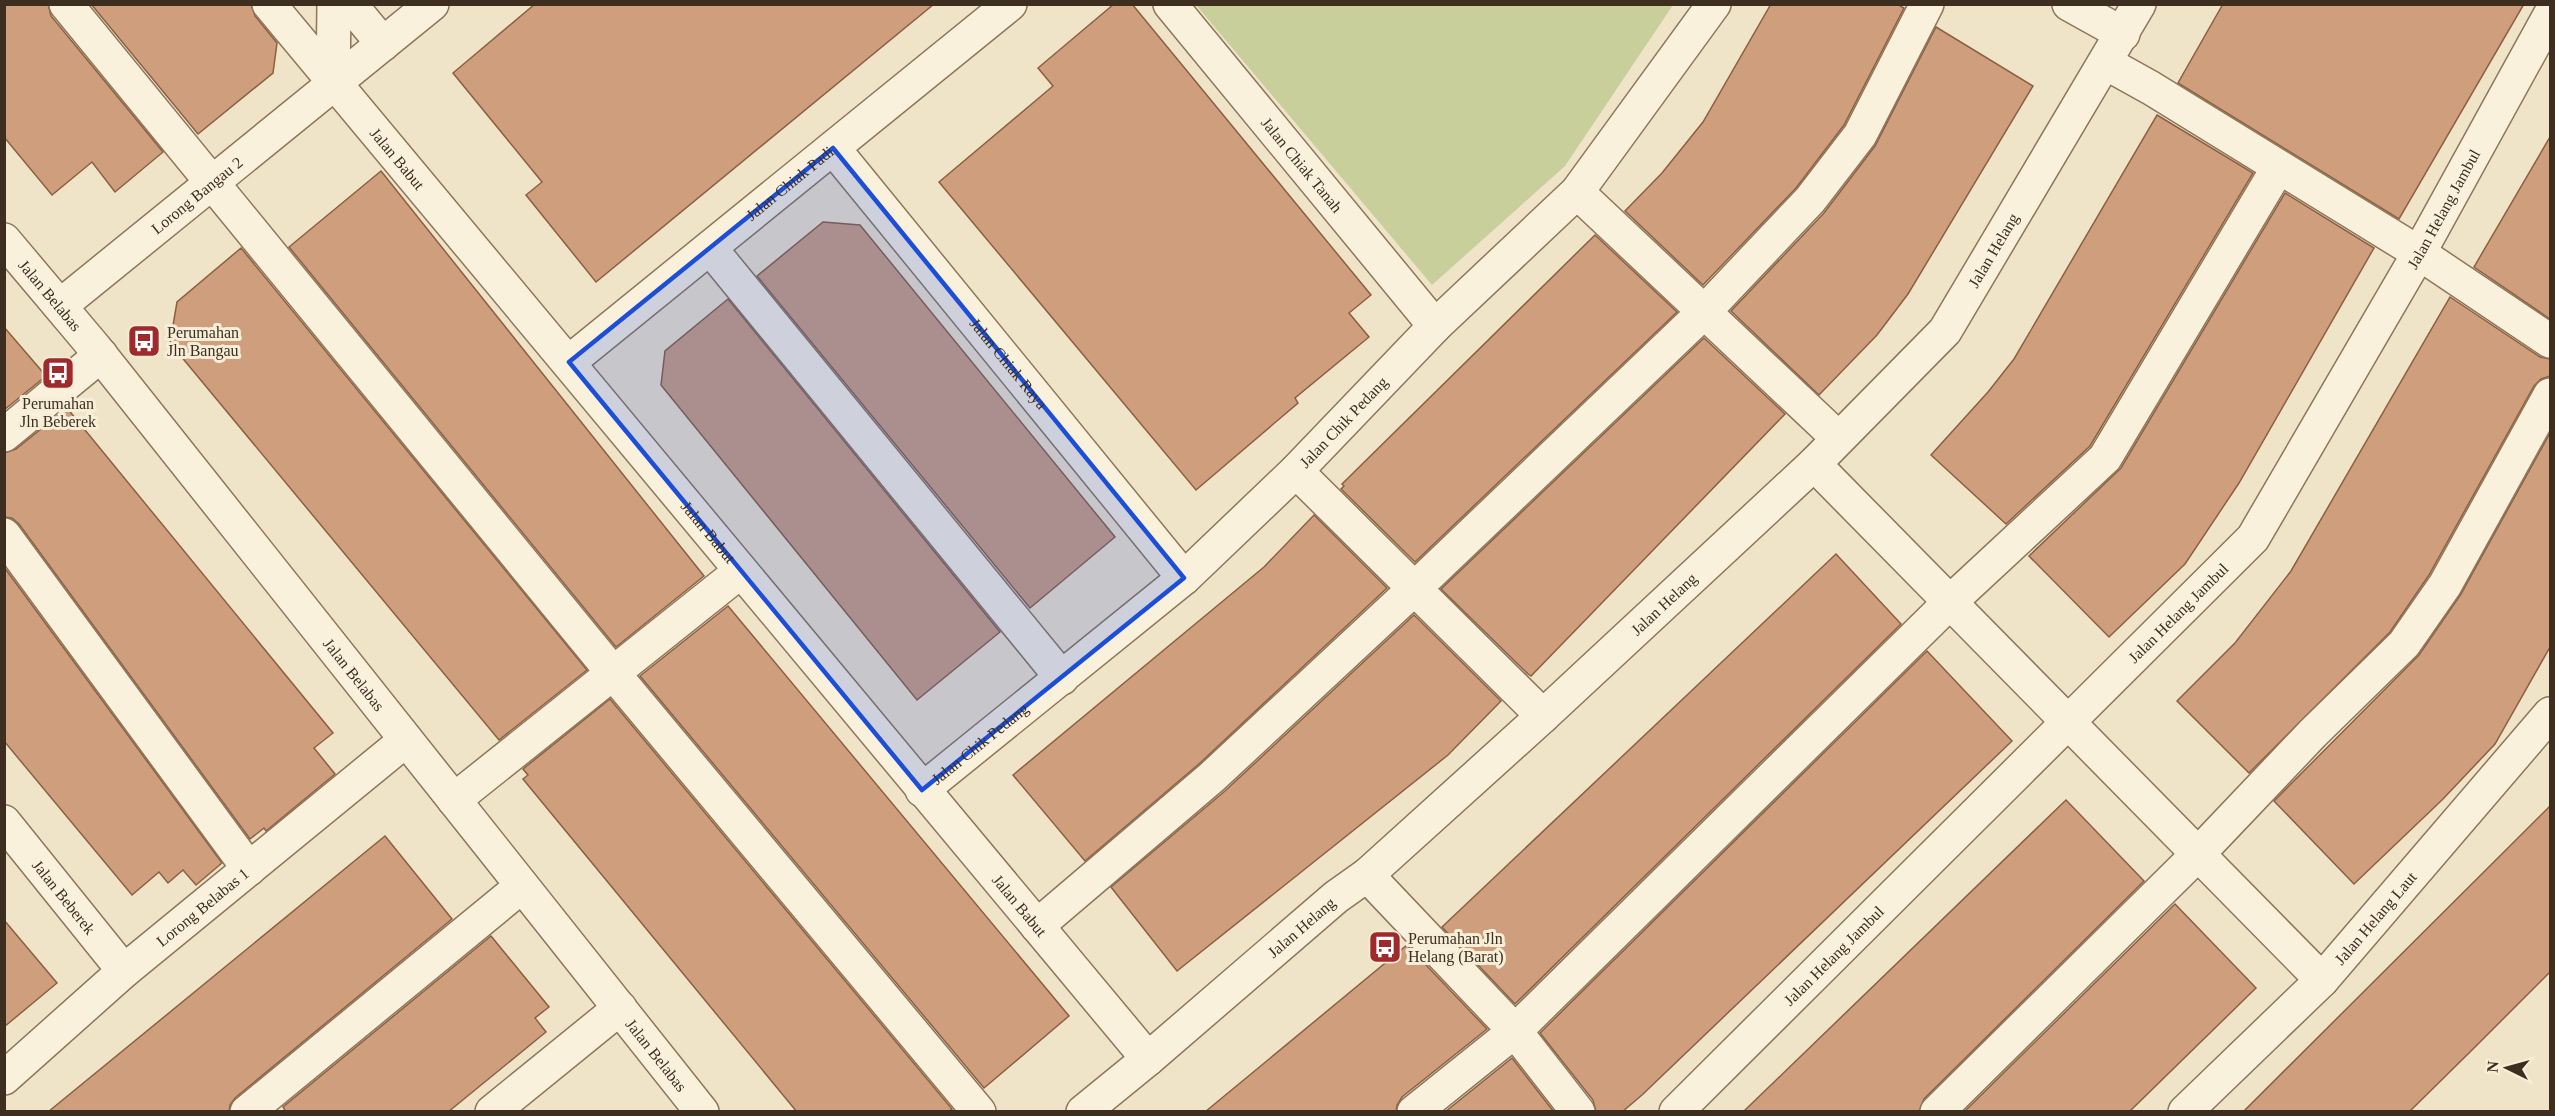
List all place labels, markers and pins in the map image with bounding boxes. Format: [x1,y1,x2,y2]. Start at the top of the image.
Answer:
bus stop icon: Perumahan Jln Bangau [126,323,162,359]
place label: Perumahan Jln Bangau [167,324,239,360]
bus stop icon: Perumahan Jln Beberek [40,355,76,391]
place label: Perumahan Jln Beberek [20,395,96,430]
bus stop icon: Perumahan Jln Helang (Barat) [1367,929,1403,965]
place label: Perumahan Jln Helang (Barat) [1408,930,1504,966]

